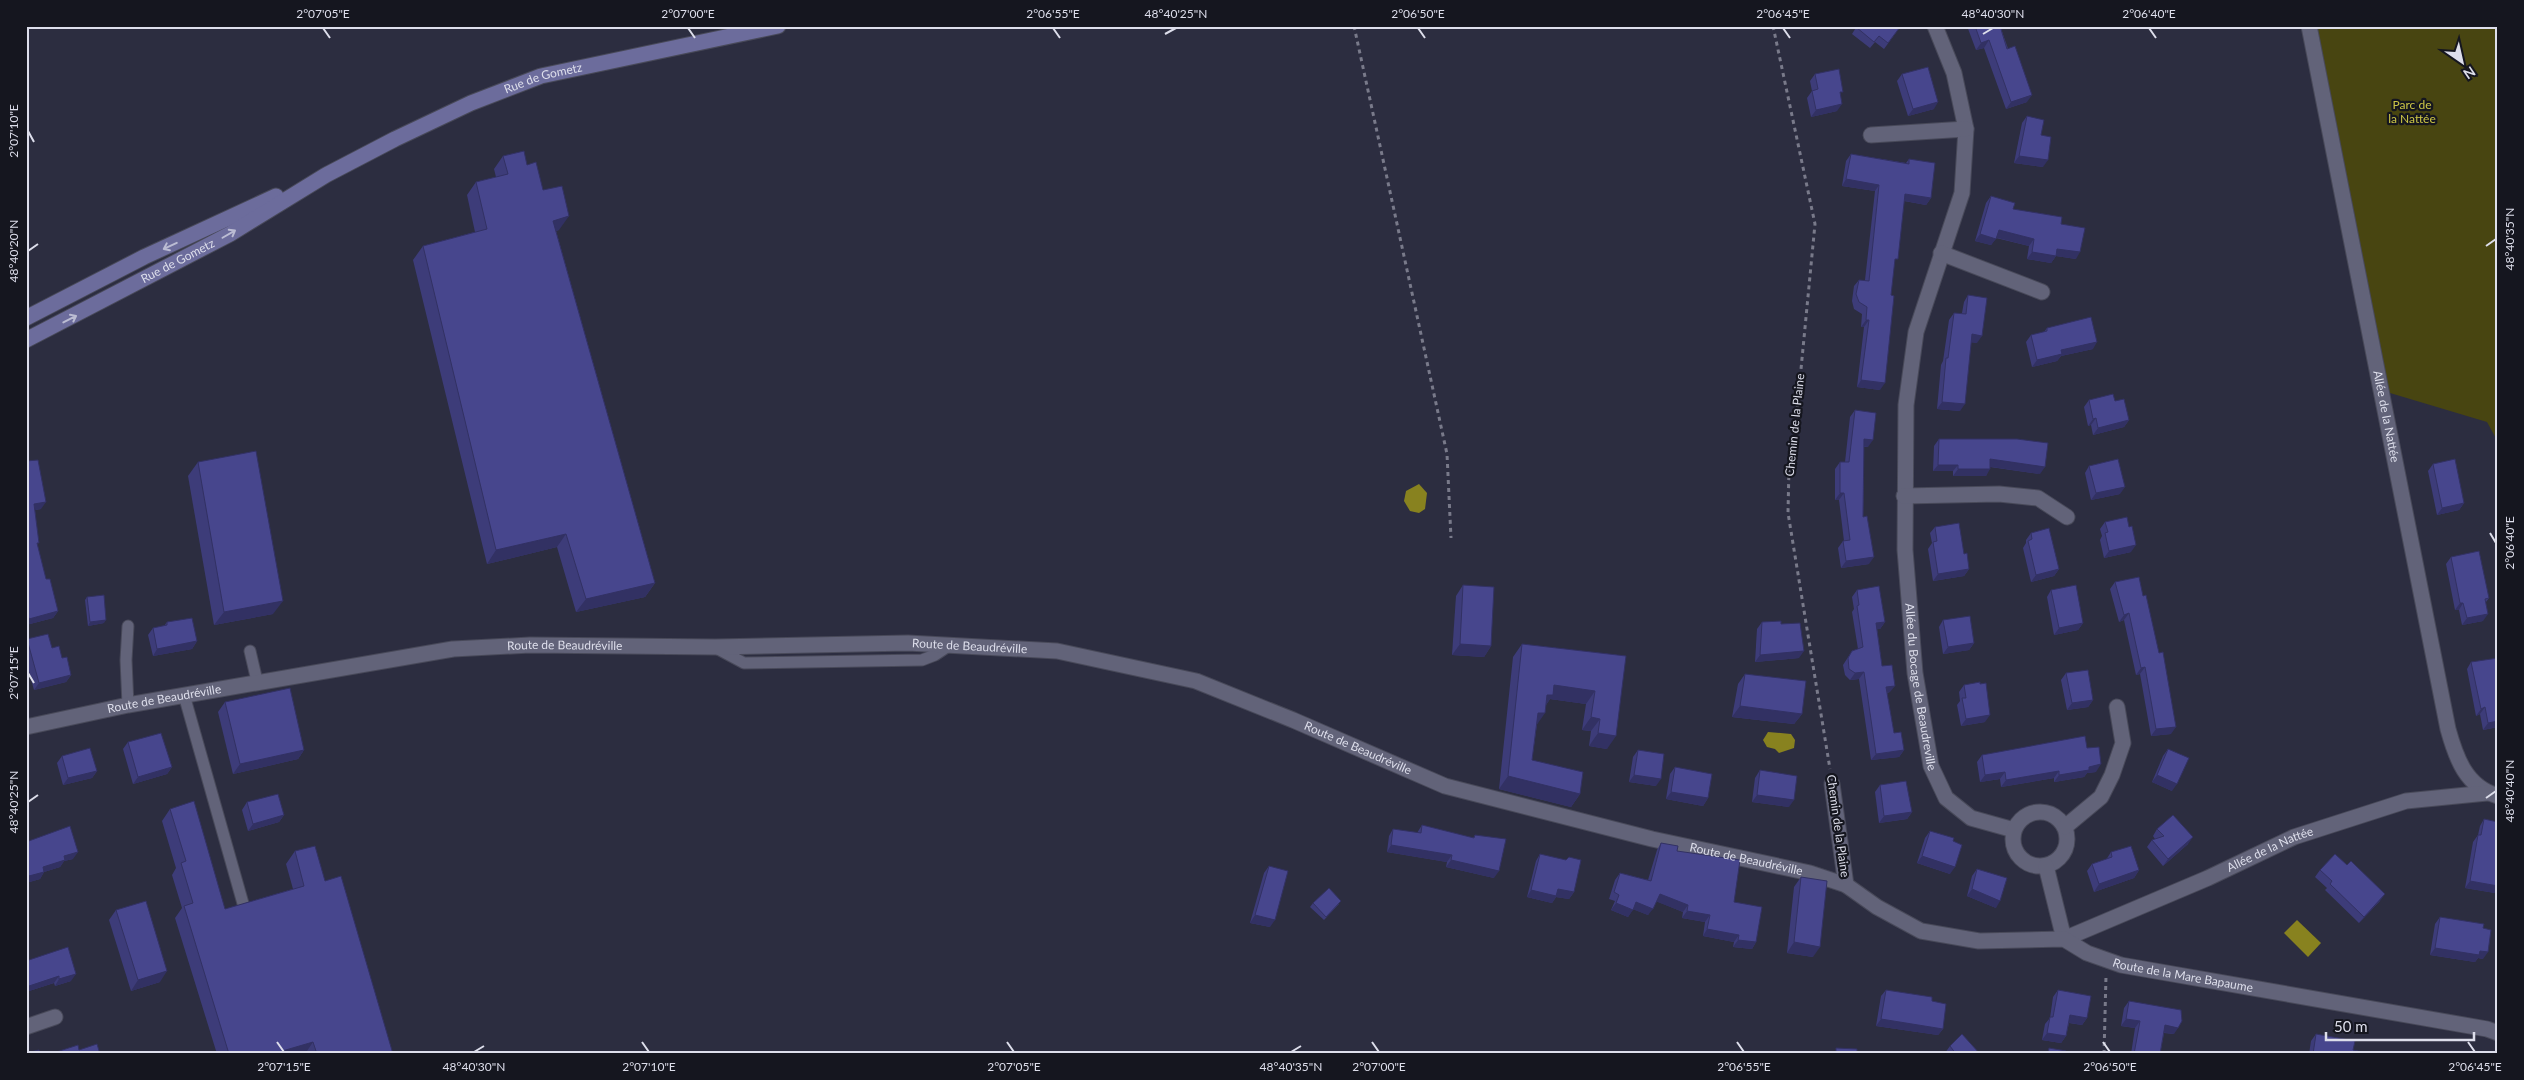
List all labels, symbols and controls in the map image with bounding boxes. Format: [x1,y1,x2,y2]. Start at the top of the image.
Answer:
text: 2°07'05"E [296,6,350,21]
text: 2°07'00"E [661,6,715,21]
text: 2°06'55"E [1026,6,1080,21]
text: 48°40'25"N [1145,6,1207,21]
text: 2°06'50"E [1391,6,1445,21]
text: 2°06'45"E [1756,6,1810,21]
text: 48°40'30"N [1962,6,2024,21]
text: 2°06'40"E [2122,6,2176,21]
north arrow [2436,38,2486,88]
street label: Rue de Gometz [502,59,584,97]
text: N [2460,63,2479,83]
park label: Parc de la Nattée [2388,97,2436,126]
text: 2°07'10"E [6,104,21,158]
text: 48°40'35"N [2502,208,2517,270]
text: 48°40'20"N [6,220,21,282]
one-way arrow [221,229,235,239]
street label: Rue de Gometz [138,235,217,286]
one-way arrow [162,241,177,251]
one-way arrow [62,314,77,323]
street label: Allée de la Nattée [2370,369,2403,464]
street label: Chemin de la Plaine [1782,373,1807,477]
text: 2°06'40"E [2502,516,2517,570]
street label: Allée du Bocage de Beaudreville [1902,603,1940,773]
street label: Route de Beaudréville [912,635,1028,656]
street label: Route de Beaudréville [507,637,623,653]
text: 2°07'15"E [6,646,21,700]
street label: Route de Beaudréville [106,681,222,716]
street label: Route de Beaudréville [1302,718,1414,778]
text: 48°40'40"N [2502,760,2517,822]
text: 48°40'25"N [6,771,21,833]
street label: Chemin de la Plaine [1824,774,1853,878]
street label: Allée de la Nattée [2224,823,2315,875]
street label: Route de Beaudréville [1688,839,1804,878]
street label: Route de la Mare Bapaume [2111,955,2254,995]
scale bar [2326,1010,2474,1042]
text: 50 m [2334,1017,2368,1035]
text: 2°07'15"E [257,1059,311,1074]
text: 48°40'30"N [443,1059,505,1074]
text: 2°07'10"E [622,1059,676,1074]
text: 2°07'05"E [987,1059,1041,1074]
text: 48°40'35"N [1260,1059,1322,1074]
text: 2°07'00"E [1352,1059,1406,1074]
text: 2°06'55"E [1717,1059,1771,1074]
text: 2°06'50"E [2083,1059,2137,1074]
text: 2°06'45"E [2448,1059,2502,1074]

